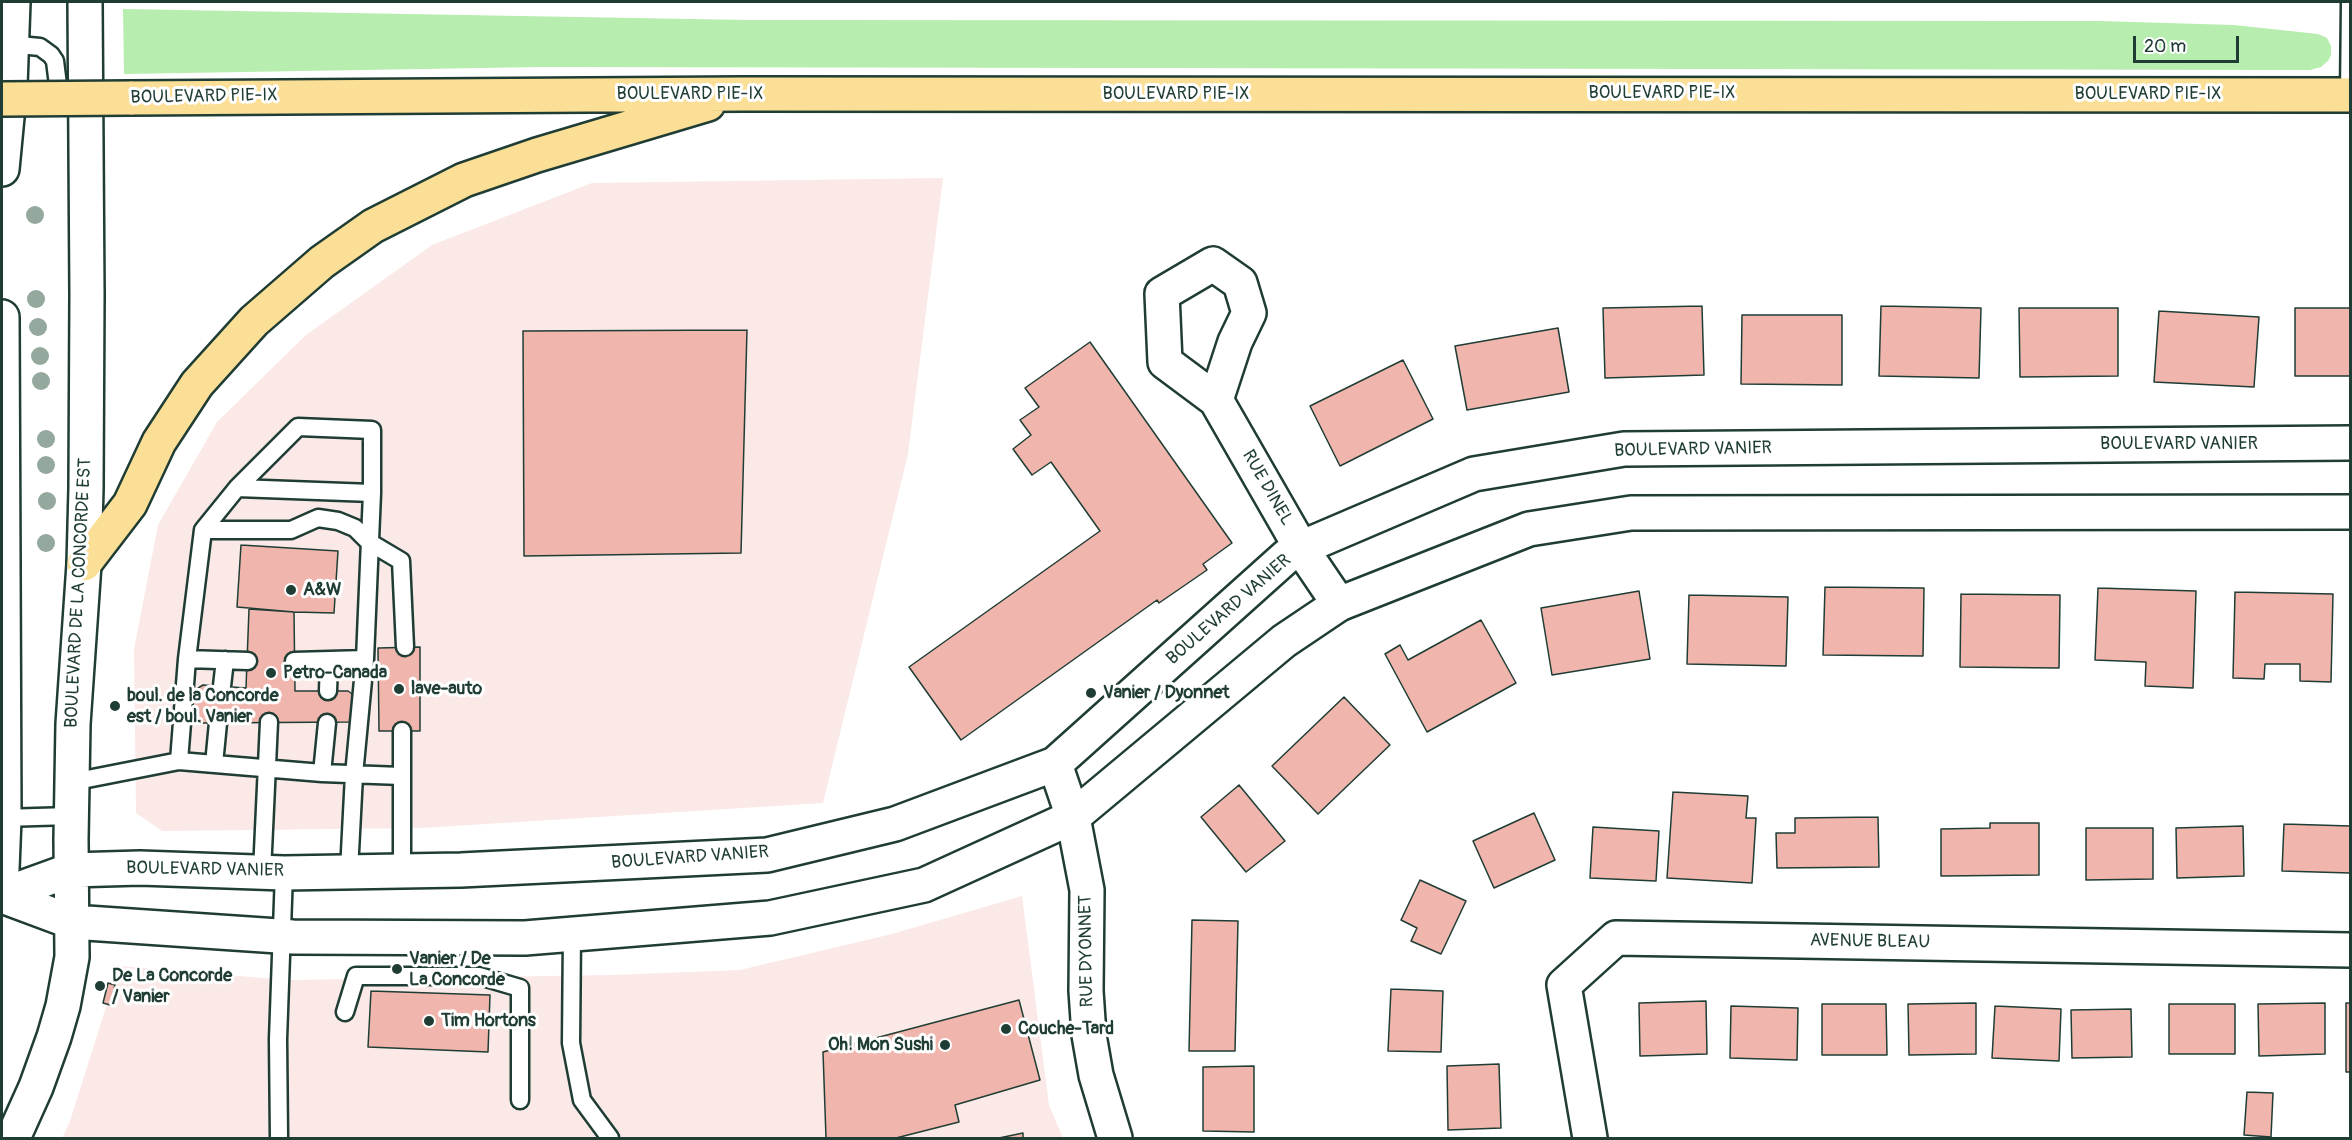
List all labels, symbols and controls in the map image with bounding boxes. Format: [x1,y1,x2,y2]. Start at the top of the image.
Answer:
scale bar [2136,24,2242,62]
text: 20 m [2144,35,2186,58]
street label: BOULEVARD PIE-IX [1588,82,1736,104]
street label: BOULEVARD PIE-IX [616,83,764,105]
street label: BOULEVARD PIE-IX [1102,83,1250,105]
street label: BOULEVARD PIE-IX [2074,83,2222,105]
street label: BOULEVARD PIE-IX [130,85,278,109]
street label: BOULEVARD VANIER [2100,433,2258,455]
street label: BOULEVARD VANIER [1614,438,1772,462]
street label: RUE DINEL [1237,446,1297,530]
street label: BOULEVARD DE LA CONCORDE EST [61,457,97,729]
street label: BOULEVARD VANIER [1162,550,1296,670]
place label: A&W [303,579,341,601]
marker: A&W [284,583,298,597]
place label: Petro-Canada [283,662,387,684]
marker: Petro-Canada [264,666,278,680]
place label: lave-auto [411,678,482,700]
marker: lave-auto [392,682,406,696]
place label: Vanier / Dyonnet [1103,682,1230,704]
place label: boul. de la Concorde est / boul. Vanier [127,685,279,728]
marker: Vanier / Dyonnet [1084,686,1098,700]
marker: boul. de la Concorde est / boul. Vanier [108,699,122,713]
street label: BOULEVARD VANIER [611,842,769,874]
street label: BOULEVARD VANIER [126,858,284,882]
street label: RUE DYONNET [1075,895,1099,1007]
street label: AVENUE BLEAU [1810,930,1930,954]
place label: Vanier / De La Concorde [409,948,505,990]
marker: Vanier / De La Concorde [390,962,404,976]
place label: De La Concorde / Vanier [112,965,232,1008]
marker: De La Concorde / Vanier [93,979,107,993]
place label: Tim Hortons [441,1010,536,1032]
marker: Tim Hortons [422,1014,436,1028]
place label: Couche-Tard [1018,1018,1114,1040]
marker: Couche-Tard [999,1022,1013,1036]
place label: Oh! Mon Sushi [828,1034,933,1056]
marker: Oh! Mon Sushi [938,1038,952,1052]

